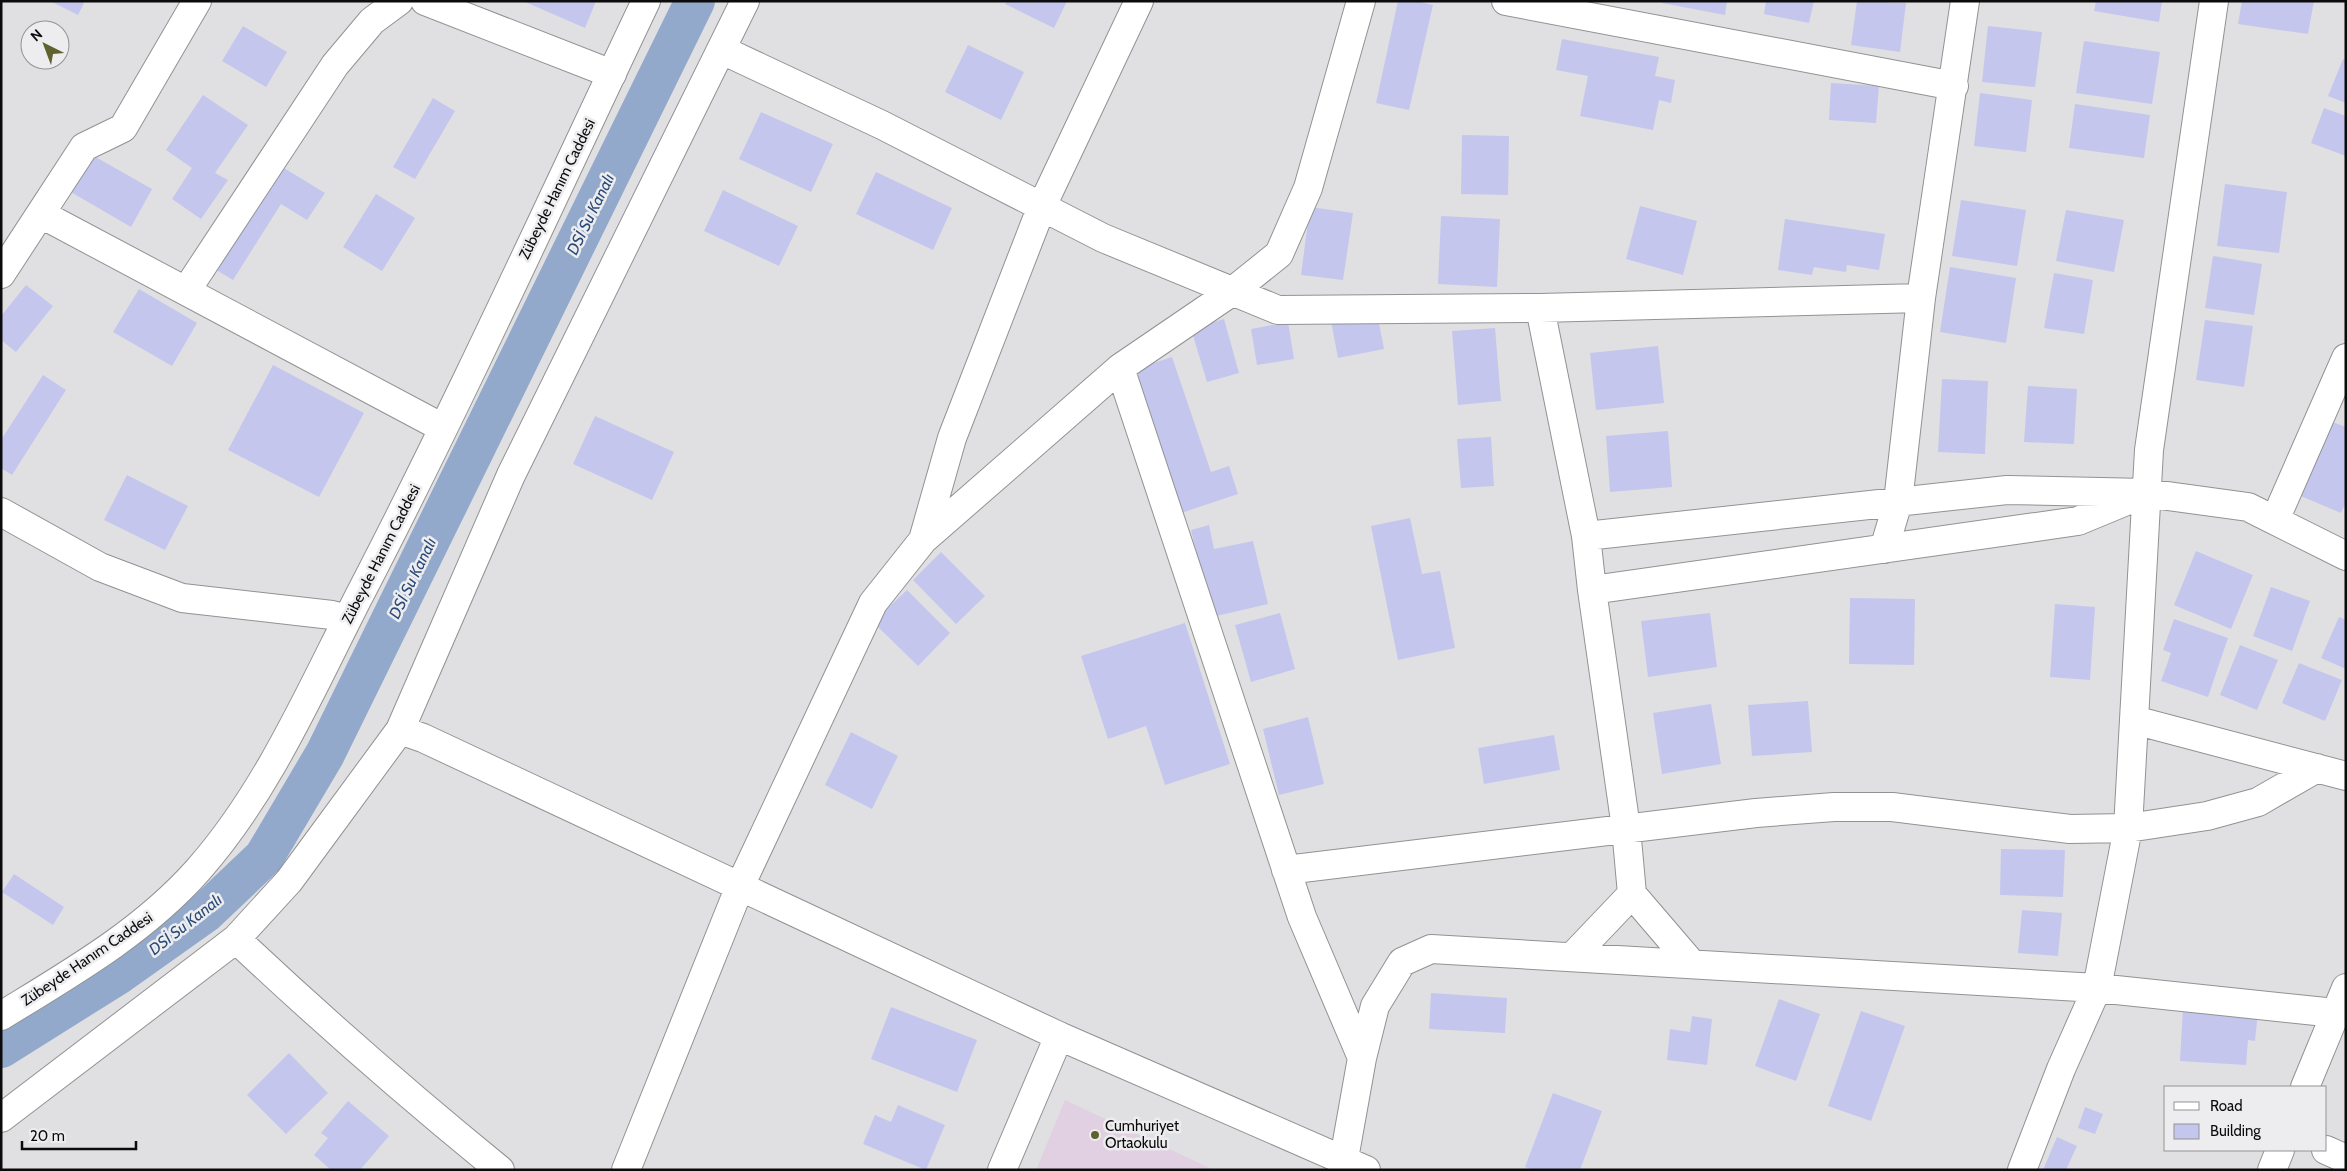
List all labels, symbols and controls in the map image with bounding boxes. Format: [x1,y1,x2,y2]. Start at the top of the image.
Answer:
north arrow [20,20,70,70]
text: N [27,25,46,45]
street label: Zübeyde Hanım Caddesi [515,116,599,262]
water label: DSİ Su Kanalı [563,171,618,258]
street label: Zübeyde Hanım Caddesi [338,481,424,627]
water label: DSİ Su Kanalı [385,535,440,622]
water label: DSİ Su Kanalı [145,890,226,959]
street label: Zübeyde Hanım Caddesi [18,908,156,1010]
legend [2164,1086,2327,1151]
text: Road [2210,1097,2243,1115]
place label: Cumhuriyet Ortaokulu [1105,1117,1179,1152]
scale bar [22,1118,136,1150]
text: Building [2210,1122,2261,1140]
text: 20 m [30,1127,65,1145]
marker: Cumhuriyet Ortaokulu [1089,1129,1101,1141]

